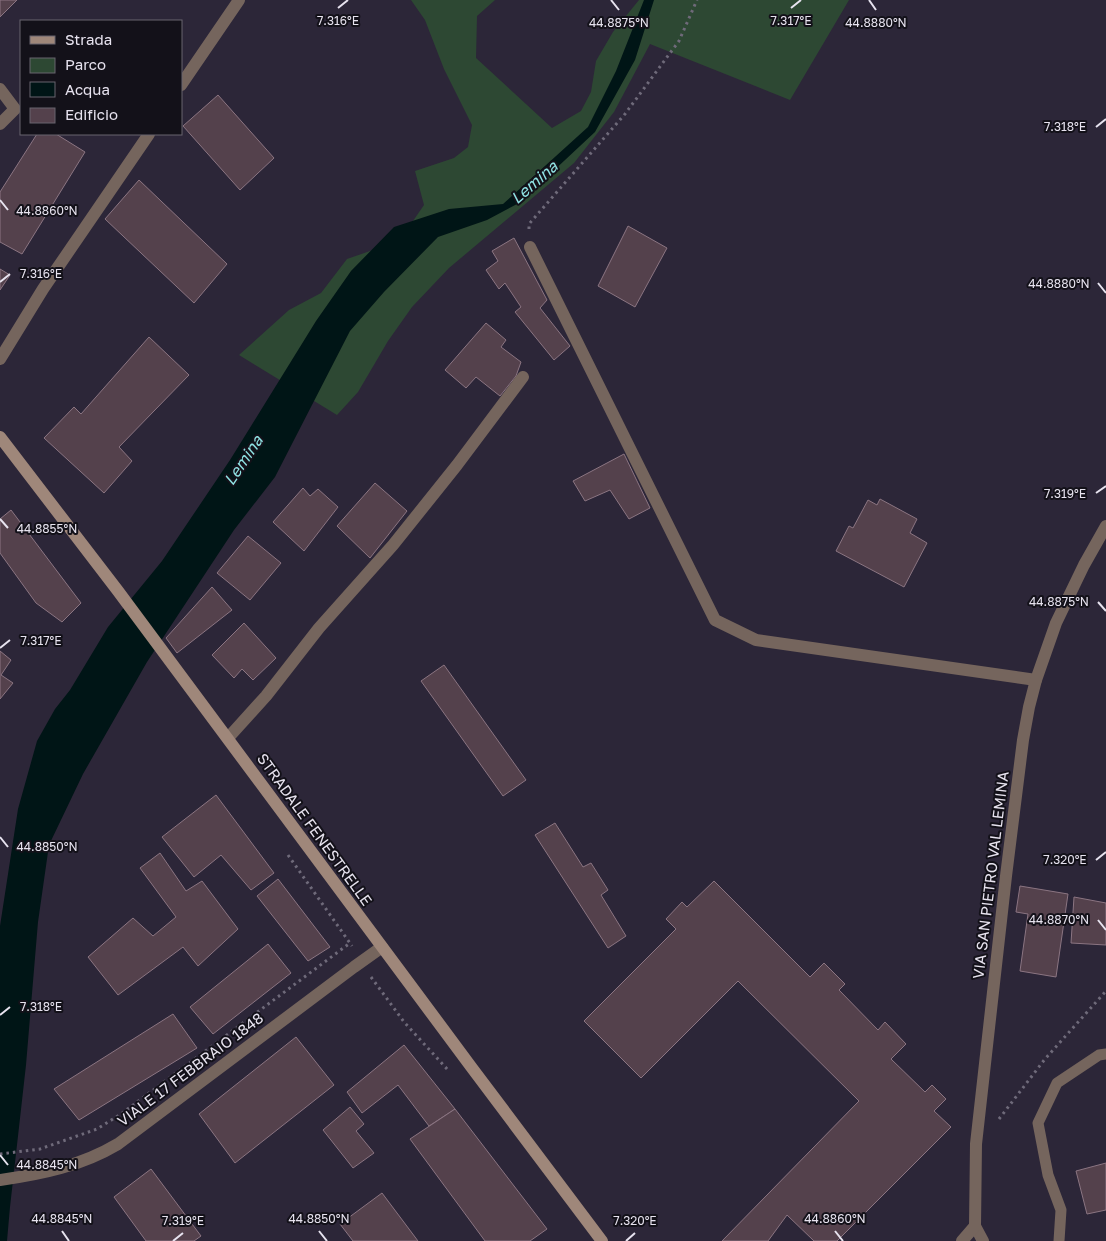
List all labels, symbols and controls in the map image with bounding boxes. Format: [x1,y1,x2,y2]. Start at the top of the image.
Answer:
text: 7.316°E [317,13,359,28]
text: 7.317°E [770,13,812,28]
text: 44.8875°N [589,15,649,30]
text: 44.8880°N [845,15,907,30]
legend [20,20,182,135]
text: Strada [65,30,112,48]
text: Parco [65,55,106,73]
text: Acqua [65,80,110,98]
text: Edificio [65,105,118,123]
text: 7.318°E [1044,119,1086,134]
water label: Lemina [506,156,562,208]
text: 44.8860°N [16,203,78,218]
text: 7.316°E [20,266,62,281]
text: 44.8880°N [1028,276,1090,291]
water label: Lemina [219,431,267,489]
text: 7.319°E [1044,486,1086,501]
text: 44.8855°N [17,521,77,536]
text: 44.8875°N [1029,594,1089,609]
text: 7.317°E [20,633,62,648]
street label: STRADALE FENESTRELLE [254,749,376,909]
street label: VIA SAN PIETRO VAL LEMINA [968,770,1012,980]
text: 44.8850°N [16,839,78,854]
text: 7.320°E [1043,852,1087,867]
text: 44.8870°N [1029,912,1089,927]
text: 7.318°E [20,999,62,1014]
street label: VIALE 17 FEBBRAIO 1848 [114,1008,266,1130]
text: 44.8845°N [17,1157,77,1172]
text: 44.8845°N [32,1211,92,1226]
text: 44.8850°N [288,1211,350,1226]
text: 44.8860°N [804,1211,866,1226]
text: 7.319°E [162,1213,204,1228]
text: 7.320°E [613,1213,657,1228]

